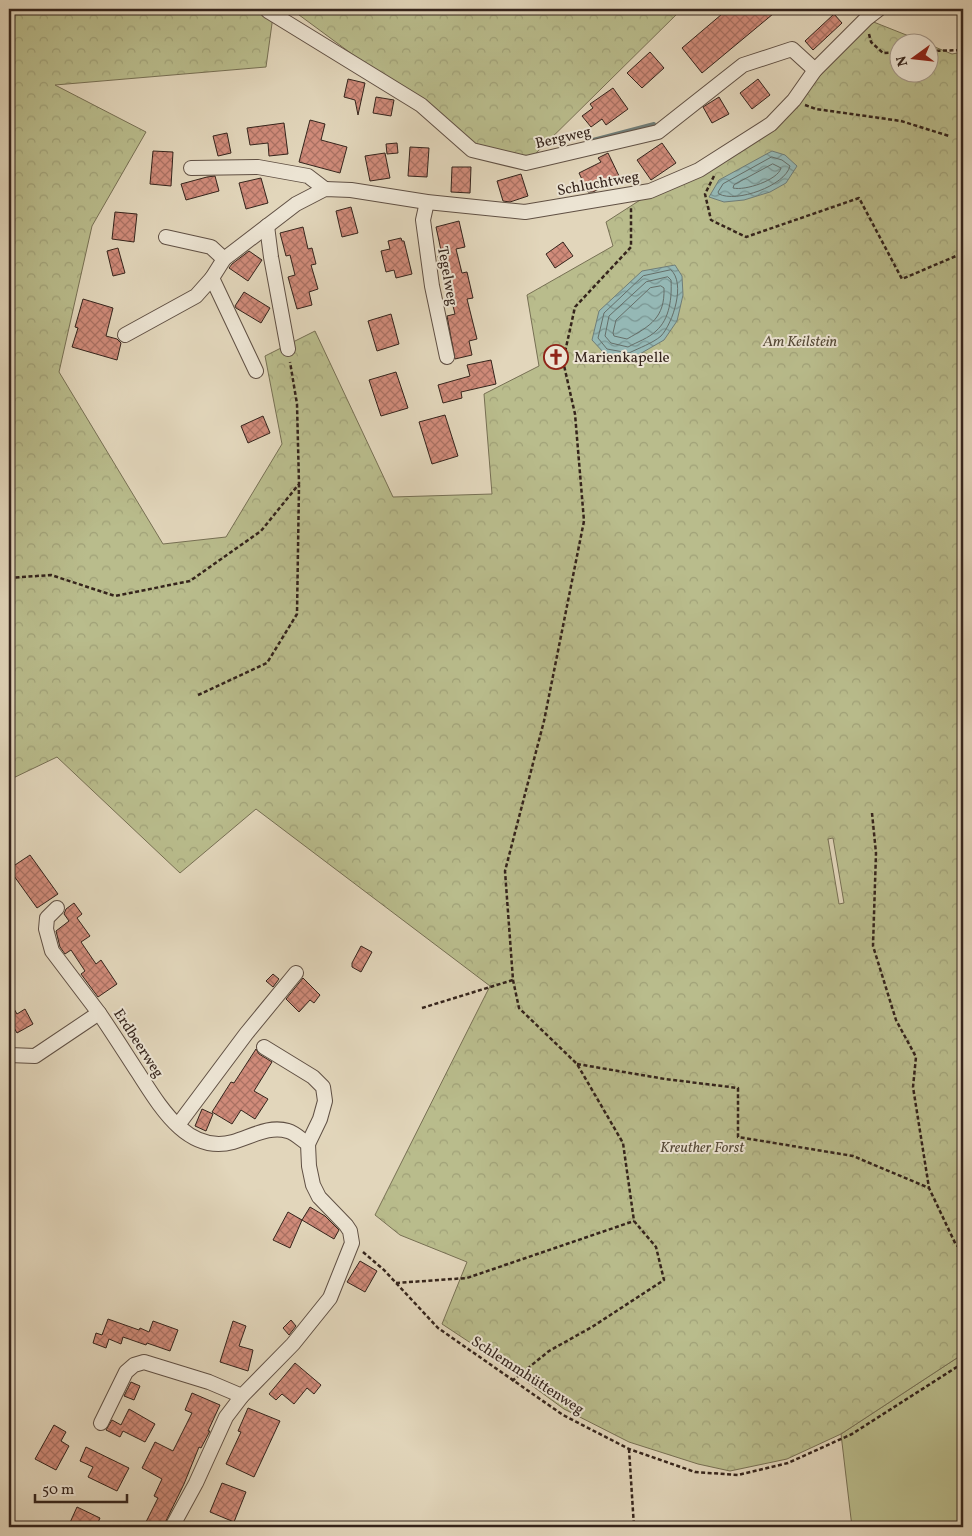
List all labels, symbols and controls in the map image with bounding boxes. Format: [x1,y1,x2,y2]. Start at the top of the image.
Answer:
north arrow [890,32,940,82]
text: N [892,54,913,68]
street label: Bergweg [533,122,594,155]
street label: Schluchtweg [555,167,641,202]
street label: Tegelweg [431,245,462,308]
park label: Am Keilstein [762,332,837,353]
church icon: Marienkapelle [543,344,569,370]
place label: Marienkapelle [574,348,670,369]
street label: Erdbeerweg [107,1005,168,1083]
park label: Kreuther Forst [660,1138,745,1159]
street label: Schlemmhüttenweg [467,1332,588,1421]
scale bar [35,1471,128,1503]
text: 50 m [42,1480,74,1501]

